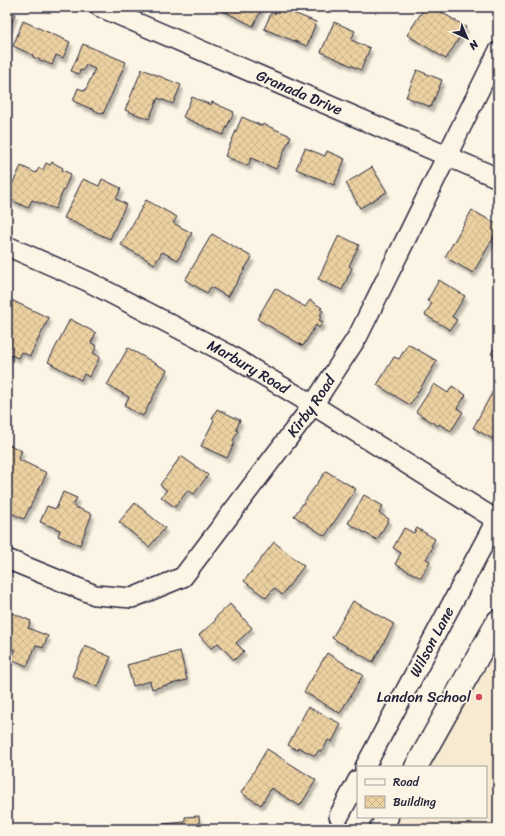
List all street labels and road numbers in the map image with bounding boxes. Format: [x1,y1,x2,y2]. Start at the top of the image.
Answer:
street label: Granada Drive [252,63,347,123]
street label: Marbury Road [202,332,295,402]
street label: Kirby Road [280,369,343,443]
street label: Wilson Lane [402,601,461,682]

